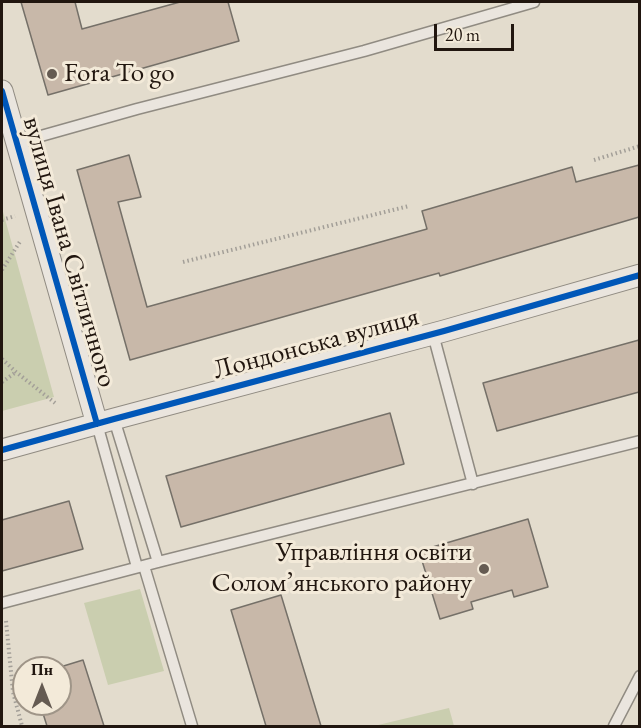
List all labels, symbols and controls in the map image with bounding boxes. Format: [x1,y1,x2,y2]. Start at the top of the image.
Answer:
scale bar [437,12,516,50]
text: 20 m [445,23,480,46]
place label: Fora To go [64,58,175,90]
marker: Fora To go [45,67,59,81]
street label: вулиця Івана Світличного [15,113,123,391]
street label: Лондонська вулиця [210,301,422,387]
place label: Управління освіти Солом’янського району [212,537,472,600]
marker: Управління освіти Солом’янського району [477,562,491,576]
north arrow [12,656,72,716]
text: Пн [31,659,53,680]

